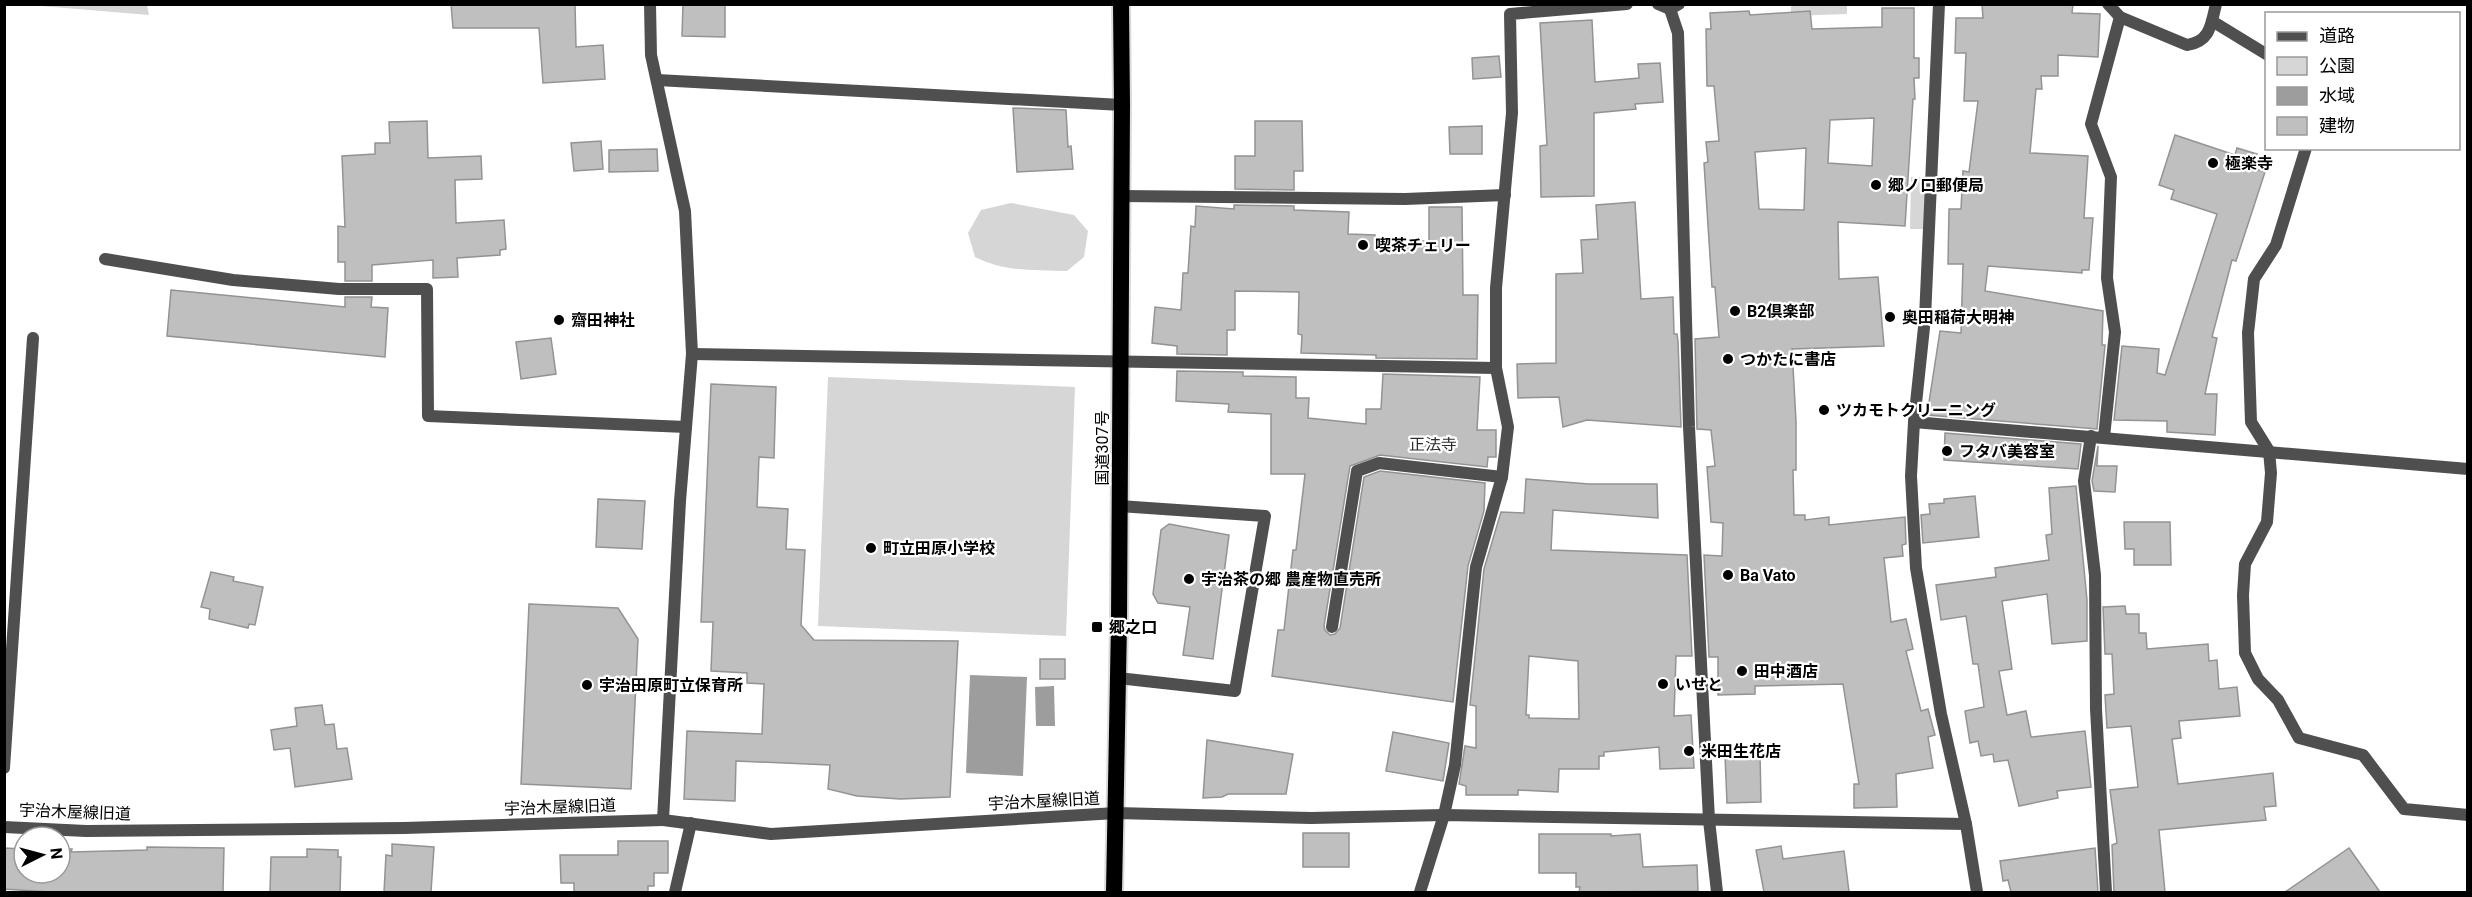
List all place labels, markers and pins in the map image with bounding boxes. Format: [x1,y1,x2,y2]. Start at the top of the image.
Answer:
place label: 極楽寺 [2225,154,2273,173]
marker: 極楽寺 [2206,156,2220,170]
place label: 郷ノ口郵便局 [1888,176,1984,195]
marker: 郷ノ口郵便局 [1869,178,1883,192]
place label: 喫茶チェリー [1375,236,1471,255]
marker: 喫茶チェリー [1356,238,1370,252]
place label: B2倶楽部 [1747,302,1814,321]
marker: B2倶楽部 [1728,304,1742,318]
place label: 奥田稲荷大明神 [1902,308,2014,327]
marker: 奥田稲荷大明神 [1883,310,1897,324]
place label: 齋田神社 [571,311,635,330]
marker: 齋田神社 [552,313,566,327]
place label: つかたに書店 [1740,350,1836,369]
marker: つかたに書店 [1721,352,1735,366]
place label: ツカモトクリーニング [1836,401,1996,420]
marker: ツカモトクリーニング [1817,403,1831,417]
place label: フタバ美容室 [1959,442,2055,461]
marker: フタバ美容室 [1940,444,1954,458]
place label: 町立田原小学校 [883,539,995,558]
marker: 町立田原小学校 [864,541,878,555]
place label: Ba Vato [1740,566,1796,585]
marker: Ba Vato [1721,568,1735,582]
place label: 宇治茶の郷 農産物直売所 [1201,570,1381,589]
marker: 宇治茶の郷 農産物直売所 [1182,572,1196,586]
place label: 郷之口 [1109,618,1157,637]
marker: 郷之口 [1090,620,1104,634]
place label: 田中酒店 [1754,662,1818,681]
marker: 田中酒店 [1735,664,1749,678]
place label: いせと [1675,675,1723,694]
place label: 宇治田原町立保育所 [599,676,743,695]
marker: いせと [1656,677,1670,691]
marker: 宇治田原町立保育所 [580,678,594,692]
place label: 米田生花店 [1701,742,1781,761]
marker: 米田生花店 [1682,744,1696,758]

